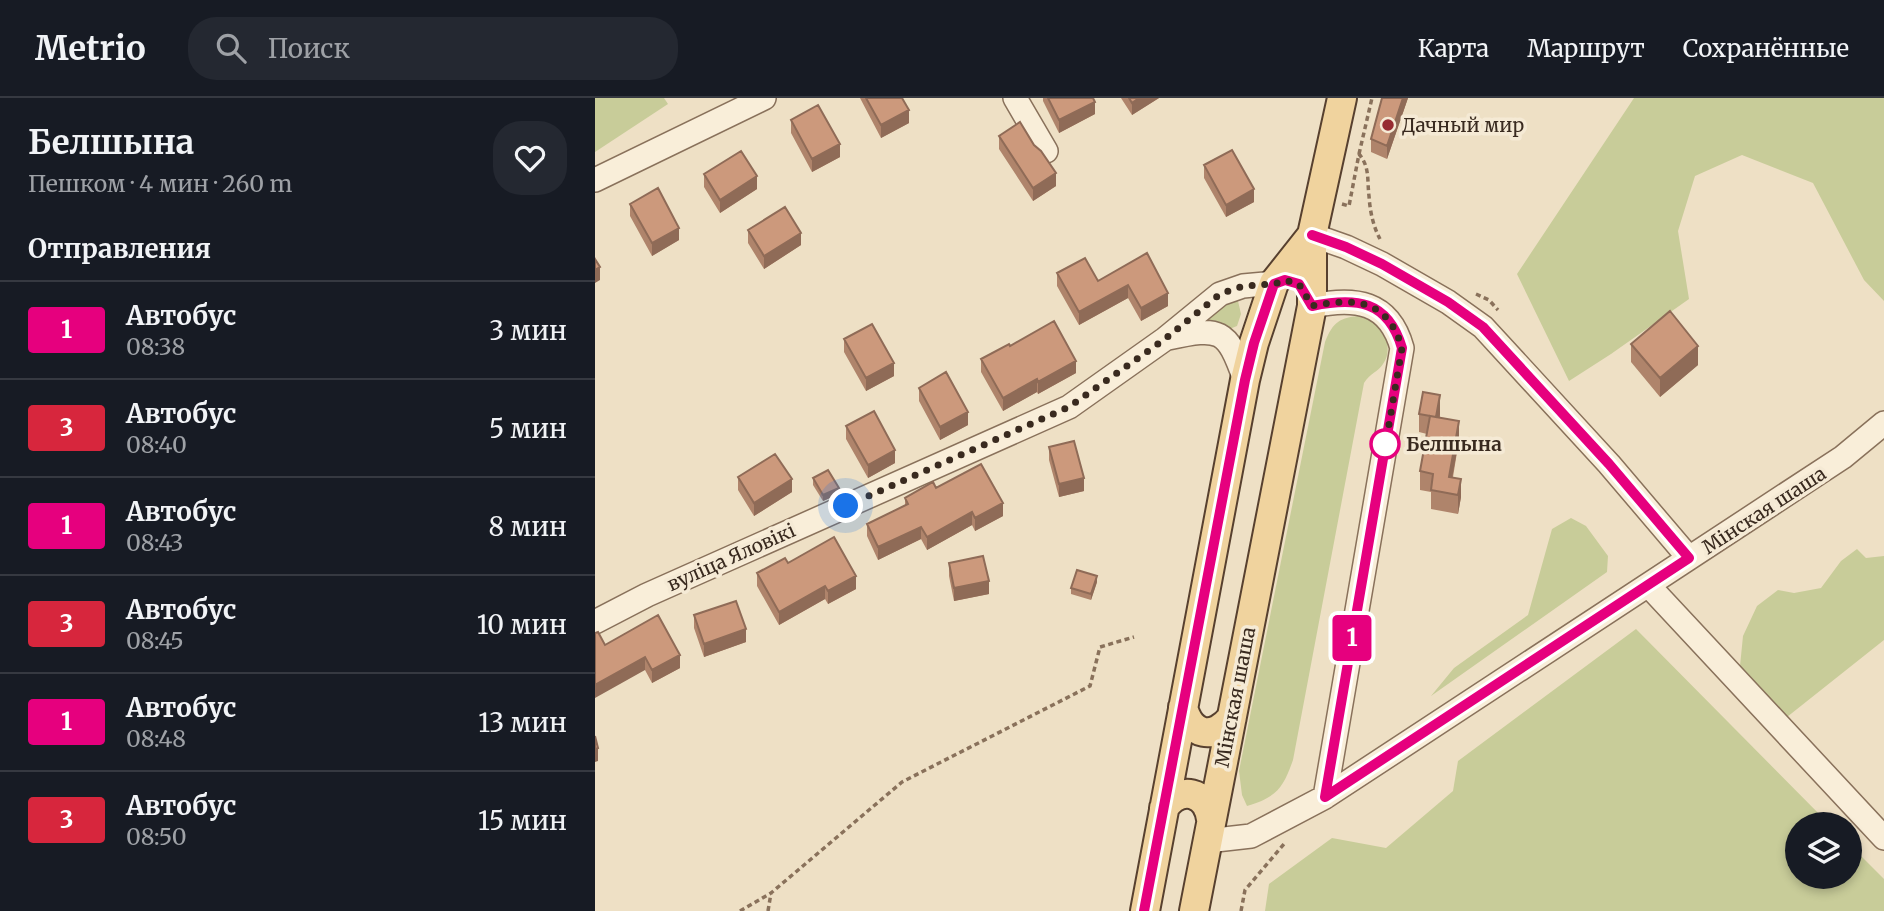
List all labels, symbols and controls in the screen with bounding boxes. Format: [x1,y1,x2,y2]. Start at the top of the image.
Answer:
search box [188,17,678,80]
text: Metrio [35,28,146,69]
icon: search [212,29,250,67]
text: Поиск [268,32,350,65]
text: Карта [1418,33,1489,64]
text: Маршрут [1527,33,1645,64]
text: Сохранённые [1683,33,1849,64]
place label: Дачный мир [1402,113,1524,137]
marker: Дачный мир [1380,117,1396,133]
button: heart [493,121,567,195]
text: Белшына [28,122,194,163]
text: Пешком · 4 мин · 260 m [28,169,292,198]
text: Отправления [28,232,211,265]
text: Автобус [126,299,236,332]
text: 1 [61,314,72,345]
text: 3 мин [489,314,567,347]
text: 08:38 [126,332,185,361]
text: Автобус [126,397,236,430]
text: 3 [60,412,73,443]
text: 5 мин [489,412,567,445]
marker: Белшына [1370,429,1400,459]
text: 08:40 [126,430,187,459]
place label: Белшына [1406,432,1502,456]
street label: Мінская шаша [1698,461,1830,559]
your location [828,488,863,523]
text: Автобус [126,495,236,528]
text: 1 [61,510,72,541]
text: 8 мин [489,510,567,543]
street label: вуліца Яловікі [663,518,799,596]
text: 08:43 [126,528,184,557]
text: Автобус [126,593,236,626]
text: 3 [60,608,73,639]
text: 10 мин [477,608,567,641]
line badge: 1 [1329,615,1375,661]
text: 1 [1346,622,1358,653]
street label: Мінская шаша [1210,625,1260,769]
text: 08:45 [126,626,184,655]
text: Автобус [126,691,236,724]
text: 1 [61,706,72,737]
text: 13 мин [478,706,567,739]
text: 08:48 [126,724,186,753]
text: Автобус [126,789,236,822]
text: 3 [60,804,73,835]
text: 15 мин [478,804,567,837]
map controls [1785,812,1862,889]
button: layers [1785,812,1862,889]
text: 08:50 [126,822,187,851]

